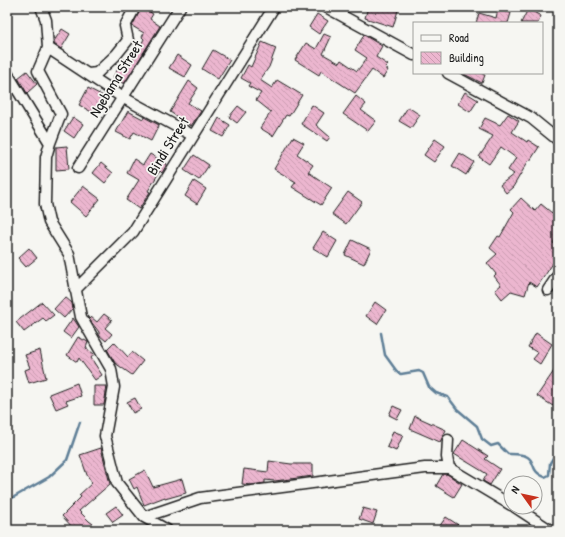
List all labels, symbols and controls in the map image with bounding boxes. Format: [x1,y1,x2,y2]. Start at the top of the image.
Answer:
legend [413,22,543,74]
text: Road [449,29,469,46]
street label: Ngebama Street [84,36,148,121]
text: Building [449,49,484,66]
street label: Bindi Street [141,112,194,179]
north arrow [503,475,543,515]
text: N [507,483,522,496]

